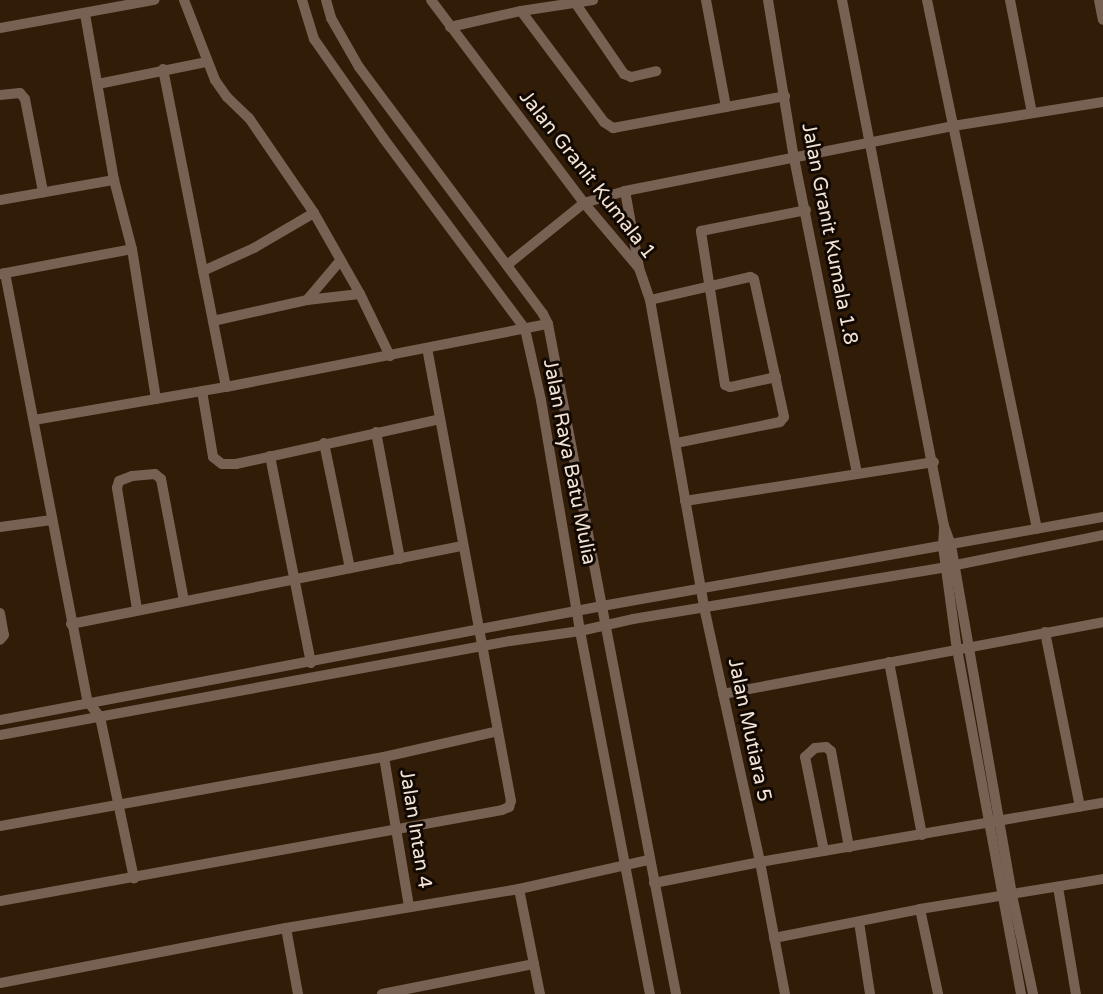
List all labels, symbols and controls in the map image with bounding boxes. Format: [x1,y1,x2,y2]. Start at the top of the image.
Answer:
street label: Jalan Granit Kumala 1 [514,86,660,264]
street label: Jalan Granit Kumala 1.8 [796,121,862,347]
street label: Jalan Raya Batu Mulia [537,357,601,567]
street label: Jalan Mutiara 5 [722,656,776,804]
street label: Jalan Intan 4 [394,768,436,890]

